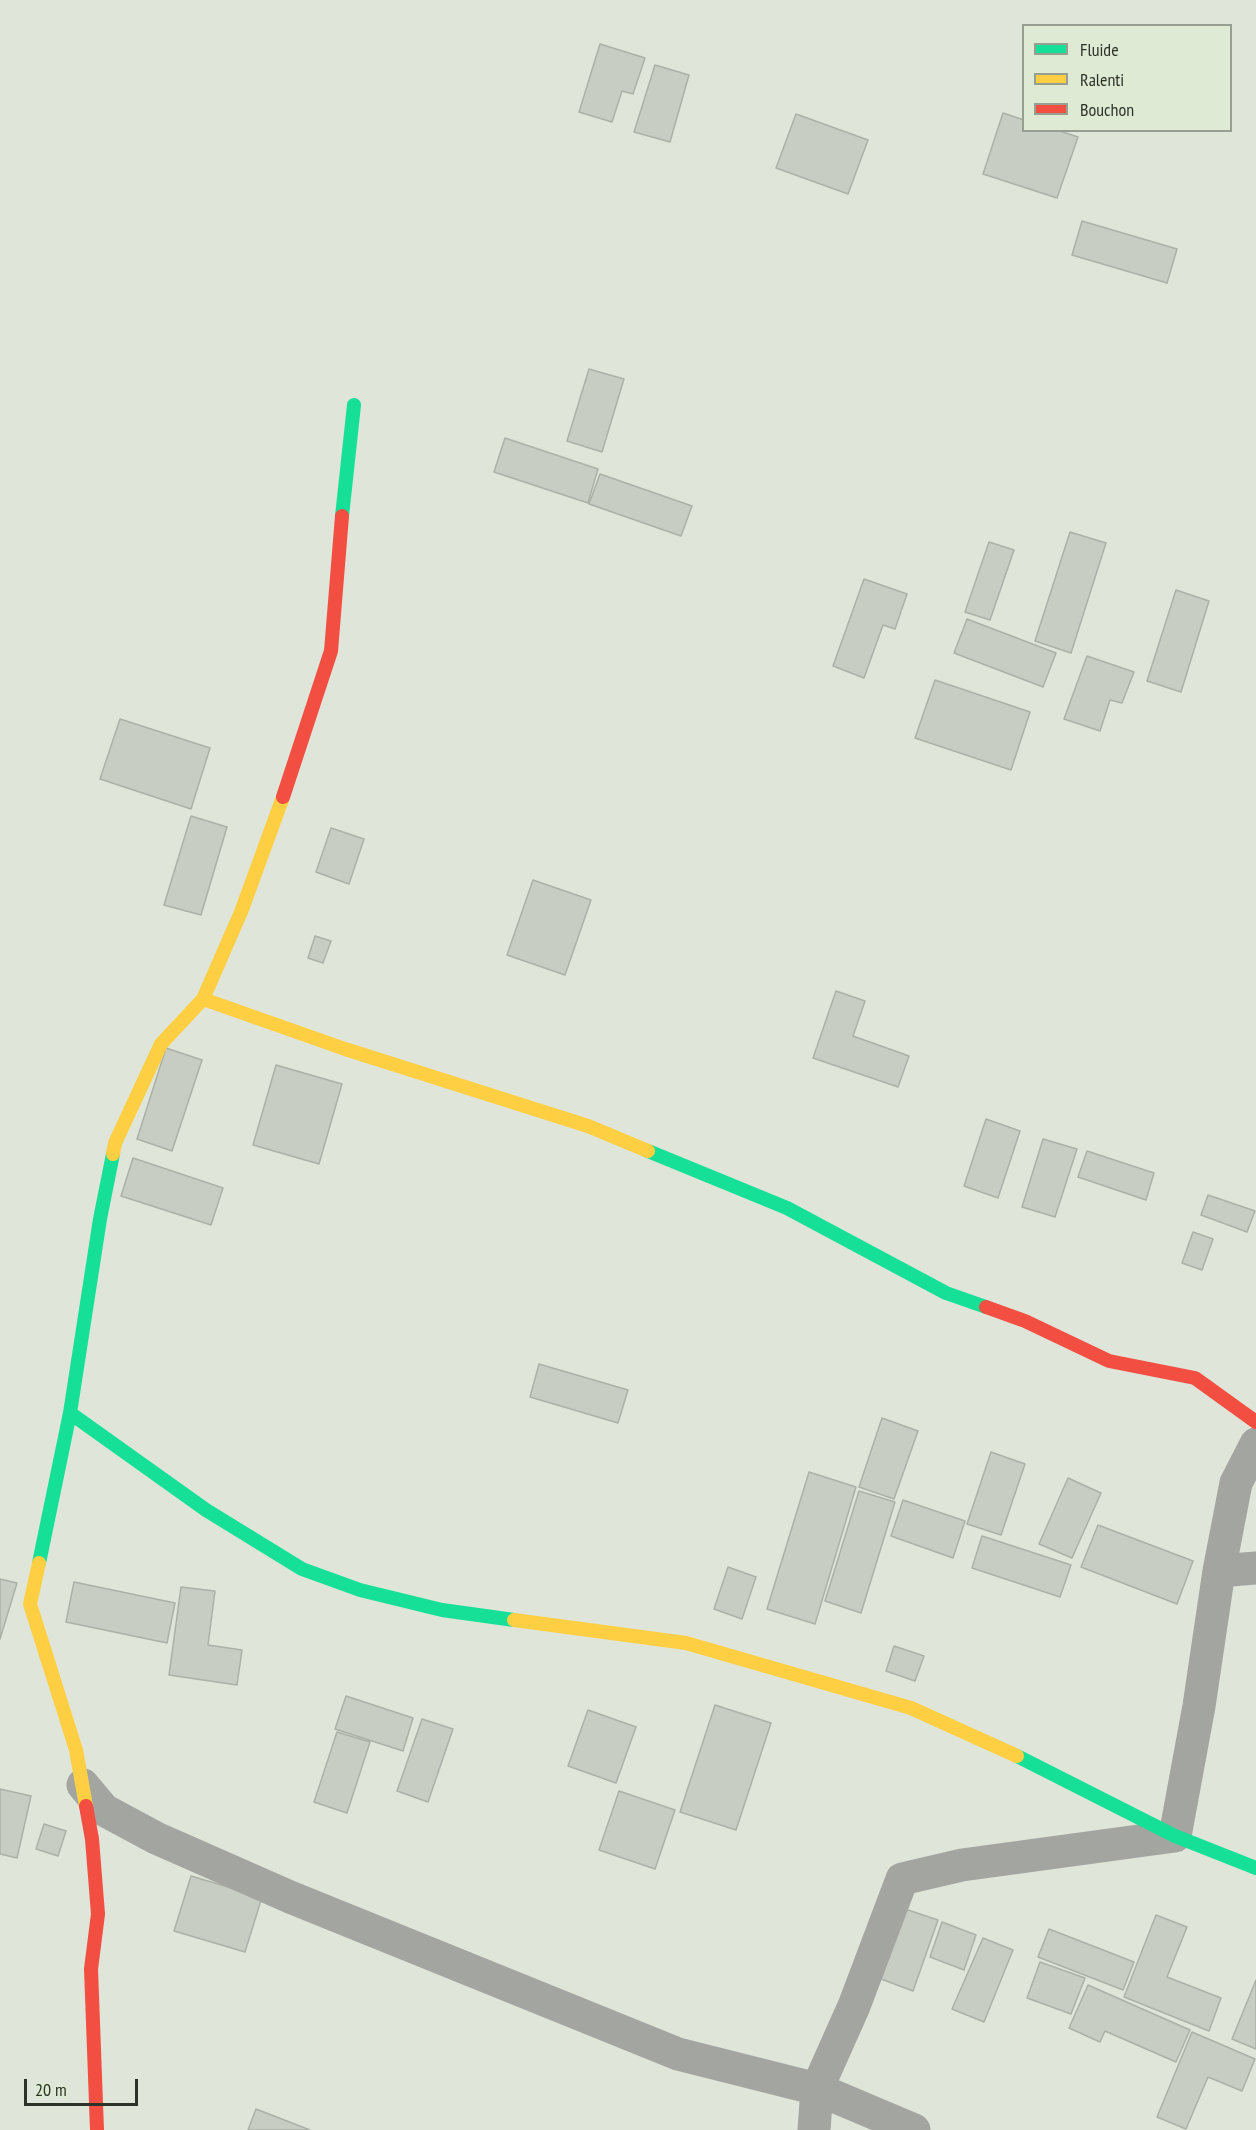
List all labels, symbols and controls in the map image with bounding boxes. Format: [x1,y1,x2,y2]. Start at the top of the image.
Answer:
legend [1022,24,1232,132]
text: Fluide [1080,38,1119,61]
text: Ralenti [1080,68,1124,91]
text: Bouchon [1080,98,1134,121]
scale bar [27,2067,141,2105]
text: 20 m [35,2078,67,2101]

